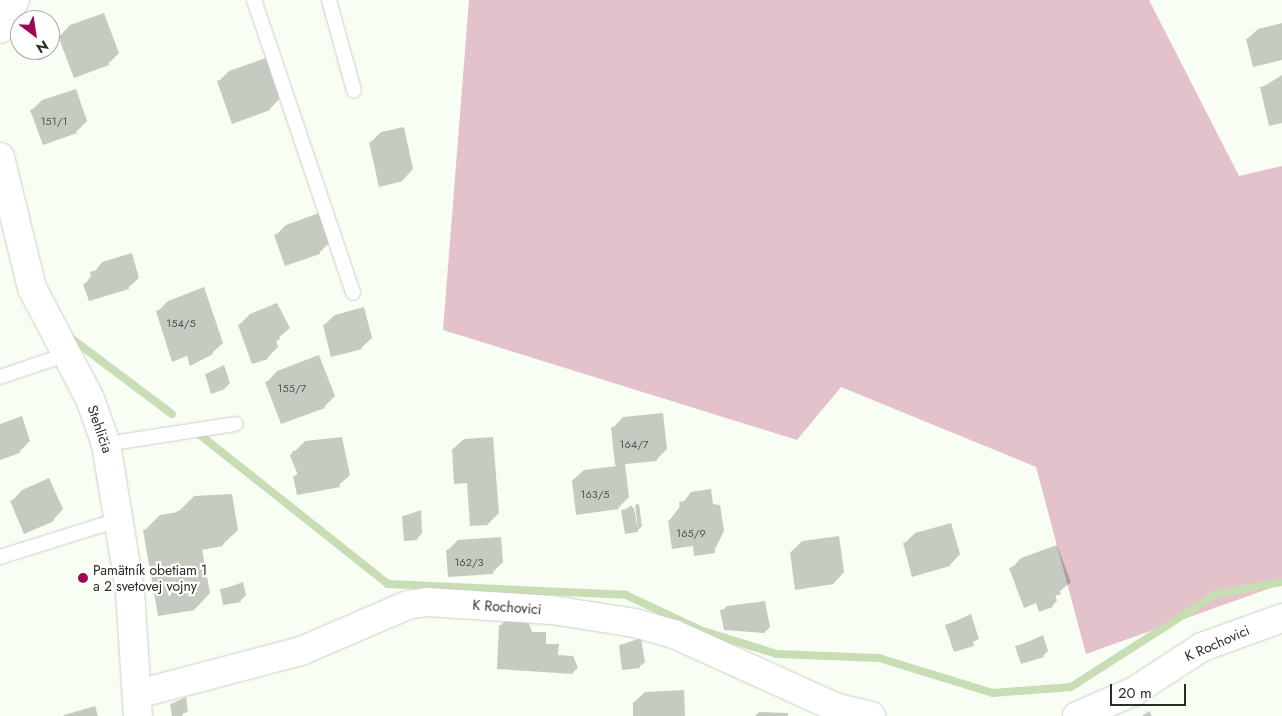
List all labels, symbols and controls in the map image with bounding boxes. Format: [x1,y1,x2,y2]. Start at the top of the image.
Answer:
north arrow [10,10,60,60]
text: N [32,36,52,58]
house number: 151/1 [41,114,67,128]
house number: 154/5 [166,316,196,330]
house number: 155/7 [278,381,306,395]
street label: Stehličia [84,403,116,455]
house number: 164/7 [619,437,649,451]
house number: 163/5 [581,487,609,501]
house number: 165/9 [676,526,706,540]
house number: 162/3 [454,555,484,569]
place label: Pamätník obetiam 1 a 2 svetovej vojny [93,562,207,594]
marker: Pamätník obetiam 1 a 2 svetovej vojny [77,572,89,584]
street label: K Rochovici [472,596,542,618]
street label: K Rochovici [1182,621,1252,665]
scale bar [1112,674,1188,706]
text: 20 m [1118,682,1152,704]

